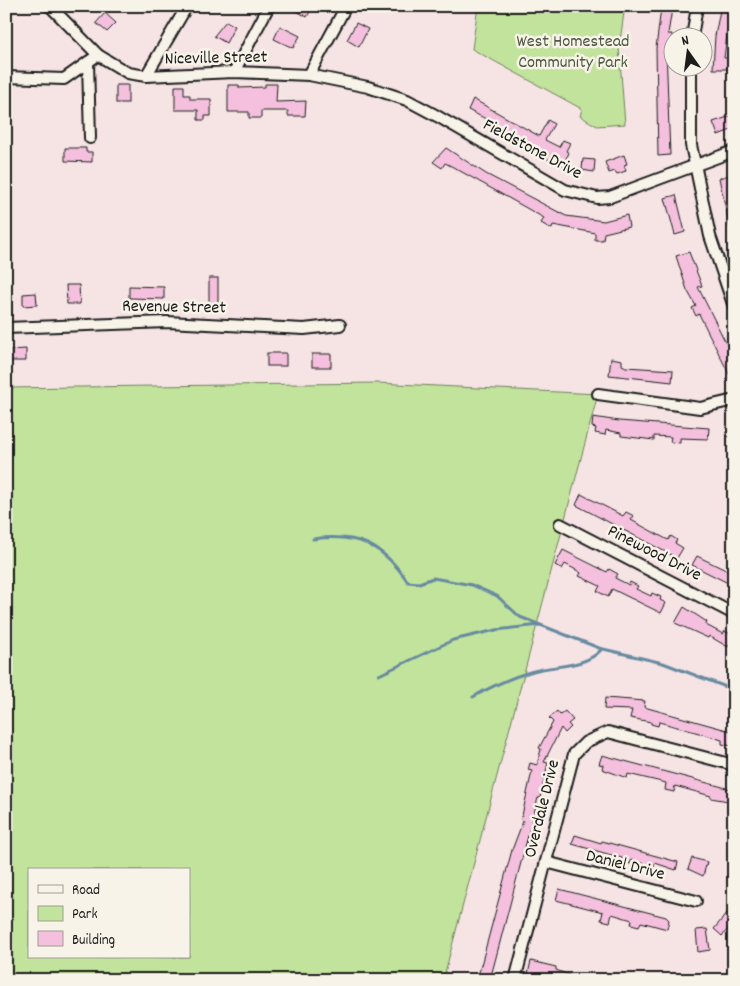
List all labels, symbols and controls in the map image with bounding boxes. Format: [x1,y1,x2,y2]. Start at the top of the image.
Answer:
north arrow [662,28,712,78]
park label: West Homestead Community Park [516,30,630,76]
text: N [680,31,691,52]
street label: Niceville Street [165,46,268,72]
street label: Fieldstone Drive [478,113,586,187]
street label: Revenue Street [122,295,227,321]
street label: Pinewood Drive [603,520,705,588]
street label: Overdale Drive [519,757,567,861]
street label: Daniel Drive [583,844,667,888]
legend [28,868,190,958]
text: Road [72,880,100,902]
text: Park [72,904,98,926]
text: Building [72,930,115,952]

